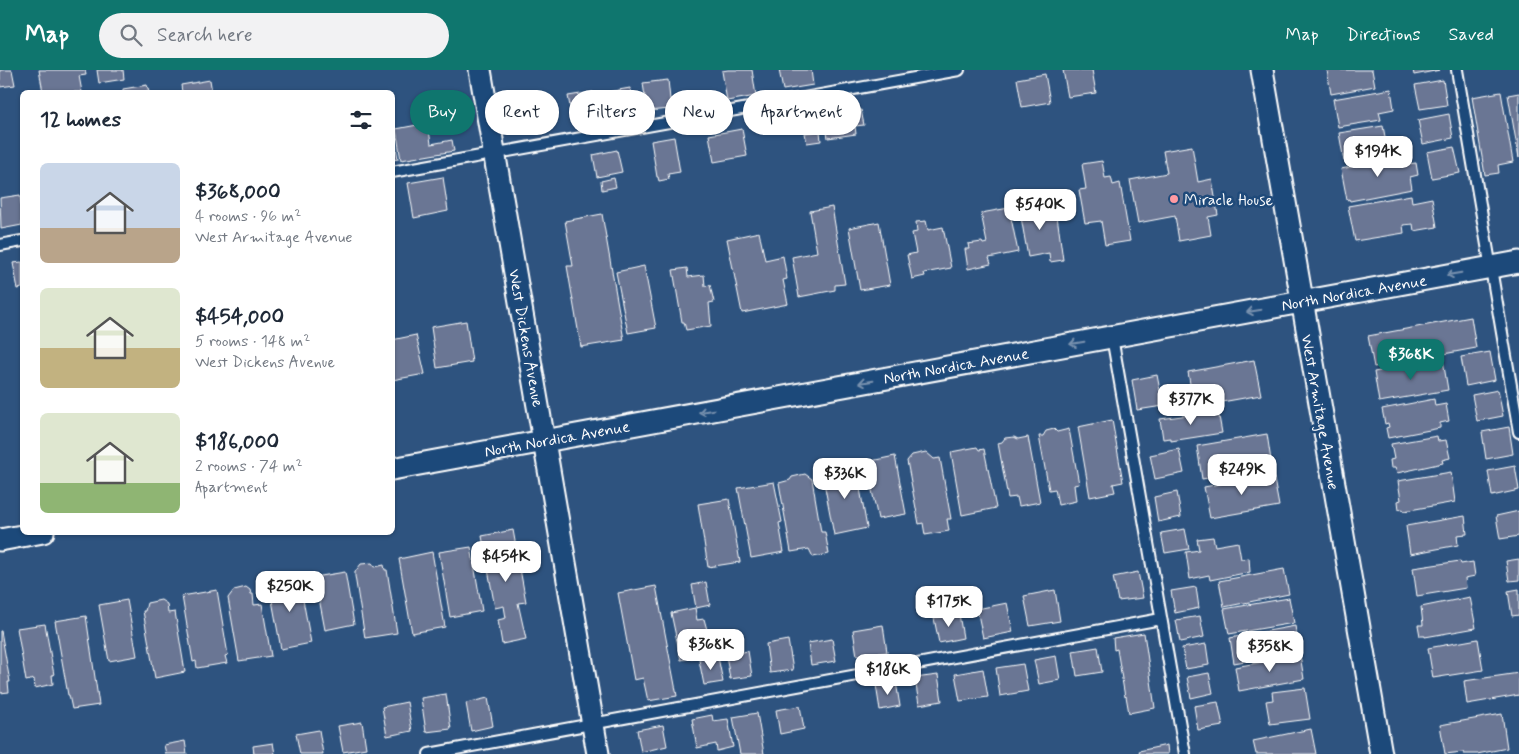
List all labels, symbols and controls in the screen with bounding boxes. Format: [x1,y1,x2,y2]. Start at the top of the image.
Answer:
search box [99,13,449,58]
text: Map [25,20,69,51]
icon: search [117,21,145,49]
text: Search here [157,23,253,48]
text: Map [1286,23,1319,47]
text: Directions [1347,23,1421,47]
text: Saved [1449,23,1494,47]
chip: Buy [410,90,475,135]
chip: Rent [485,90,559,135]
chip: Filters [569,90,655,135]
chip: New [665,90,733,135]
chip: Apartment [743,90,861,135]
text: 12 homes [40,106,121,134]
icon: filters [347,106,375,134]
pin: $194K [1343,136,1413,178]
text: $194K [1355,141,1401,162]
text: $368,000 [195,178,281,206]
icon: home [80,183,140,243]
pin: $540K [1005,189,1075,231]
place label: Miracle House [1184,190,1274,211]
marker: Miracle House [1168,193,1180,205]
text: $540K [1015,194,1065,215]
text: 4 rooms · 96 m² [195,206,301,227]
text: West Armitage Avenue [195,227,352,248]
street label: West Dickens Avenue [503,268,548,409]
street label: North Nordica Avenue [1280,270,1429,317]
one-way arrow [1446,270,1462,280]
text: $454,000 [195,303,284,331]
one-way arrow [1247,306,1263,316]
icon: home [80,308,140,368]
text: 5 rooms · 148 m² [195,331,310,352]
street label: West Armitage Avenue [1296,333,1344,492]
pin: $368K [1376,338,1446,381]
one-way arrow [1070,339,1086,348]
street label: North Nordica Avenue [882,343,1031,390]
text: $368K [1388,344,1434,365]
text: West Dickens Avenue [195,352,335,373]
one-way arrow [858,377,874,387]
pin: $377K [1156,384,1226,426]
text: $377K [1169,389,1213,410]
one-way arrow [698,407,714,417]
street label: North Nordica Avenue [483,416,632,463]
text: $186,000 [195,428,279,456]
icon: home [80,433,140,493]
pin: $249K [1207,454,1277,496]
text: 2 rooms · 74 m² [195,456,303,477]
pin: $336K [810,458,880,500]
text: $249K [1219,459,1265,480]
text: $336K [824,463,866,484]
text: Apartment [195,477,268,498]
pin: $454K [471,540,541,583]
text: $454K [482,546,530,567]
pin: $250K [255,570,325,613]
text: $250K [267,576,313,597]
pin: $175K [914,586,984,628]
text: $175K [927,591,971,612]
pin: $368K [676,628,746,671]
pin: $358K [1235,630,1305,673]
text: $368K [688,634,734,655]
text: $358K [1247,636,1293,657]
pin: $186K [853,654,923,696]
text: $186K [866,659,910,680]

